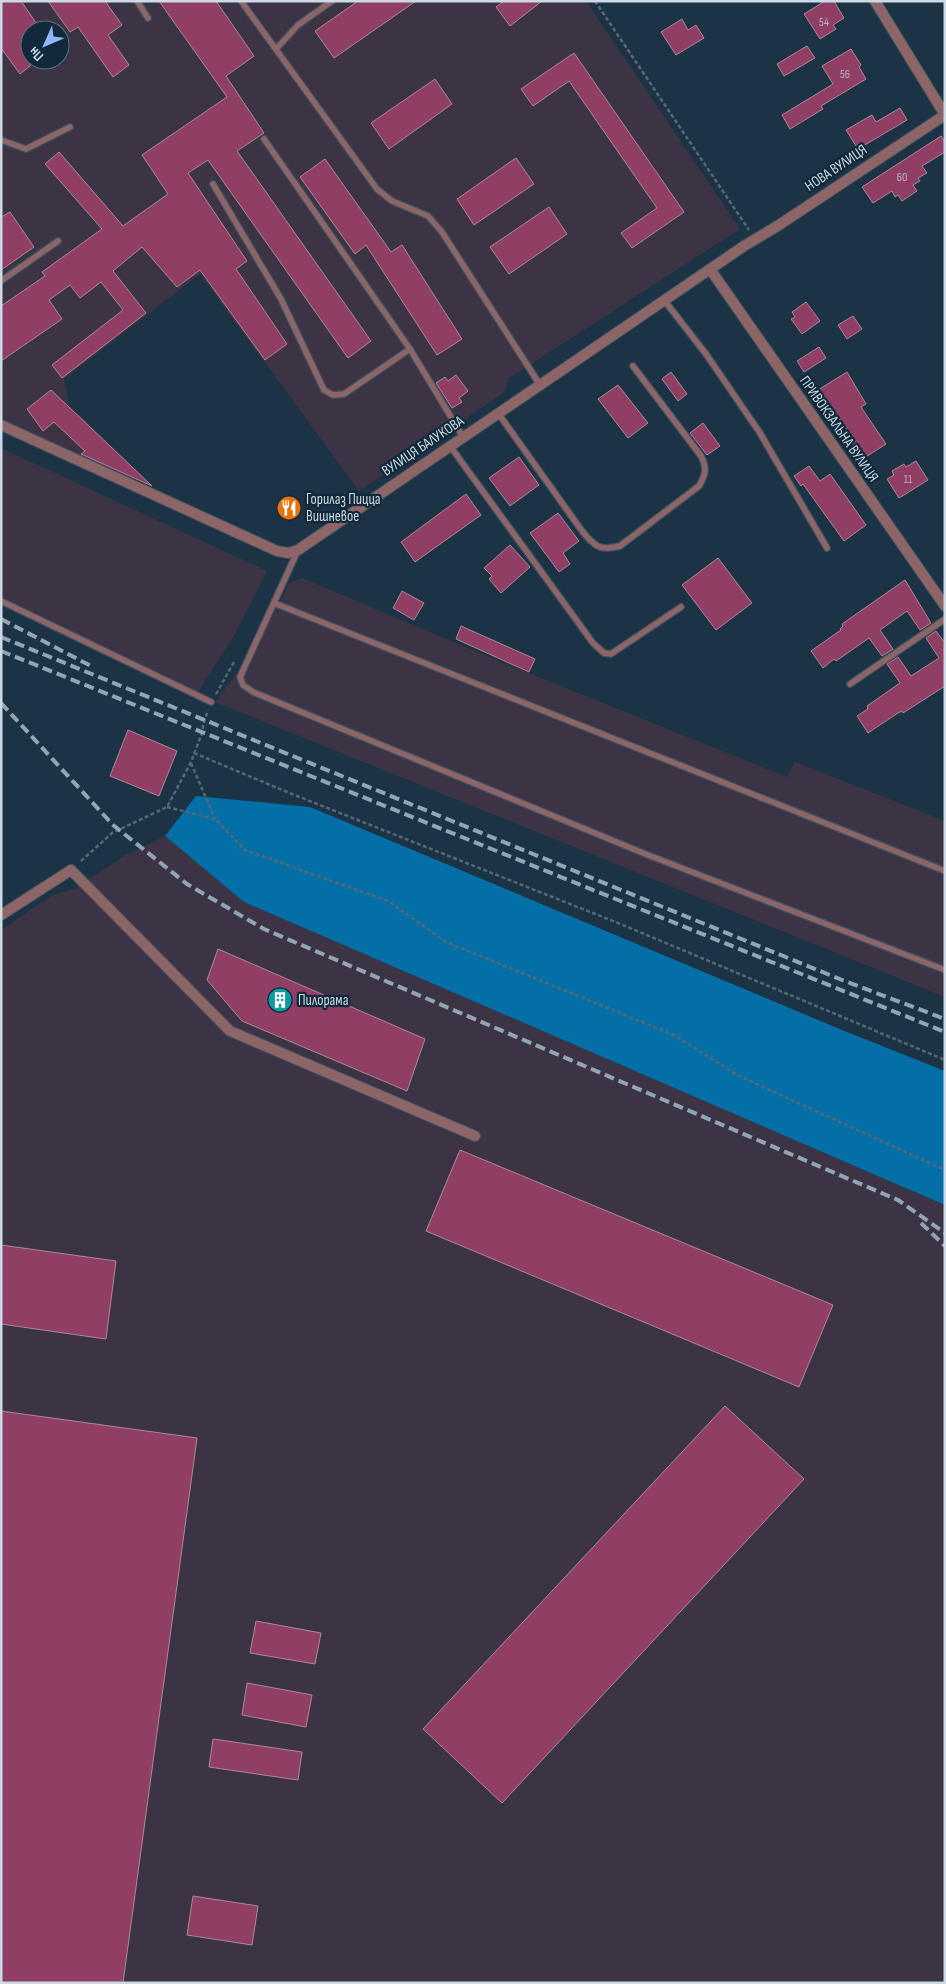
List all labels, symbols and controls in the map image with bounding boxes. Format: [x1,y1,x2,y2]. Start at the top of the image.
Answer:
house number: 54 [819,15,829,30]
north arrow [20,20,70,70]
text: Пн [25,43,47,65]
house number: 56 [840,67,850,82]
street label: НОВА ВУЛИЦЯ [801,140,871,196]
house number: 60 [897,170,907,185]
street label: ПРИВОКЗАЛЬНА ВУЛИЦЯ [795,372,883,486]
street label: ВУЛИЦЯ БАЛУКОВА [378,411,468,480]
house number: 11 [904,472,913,487]
place label: Горилаз Пицца Вишневое [306,490,381,526]
restaurant icon: Горилаз Пицца Вишневое [276,495,302,521]
building icon: Пилорама [267,987,293,1013]
place label: Пилорама [298,991,349,1010]

